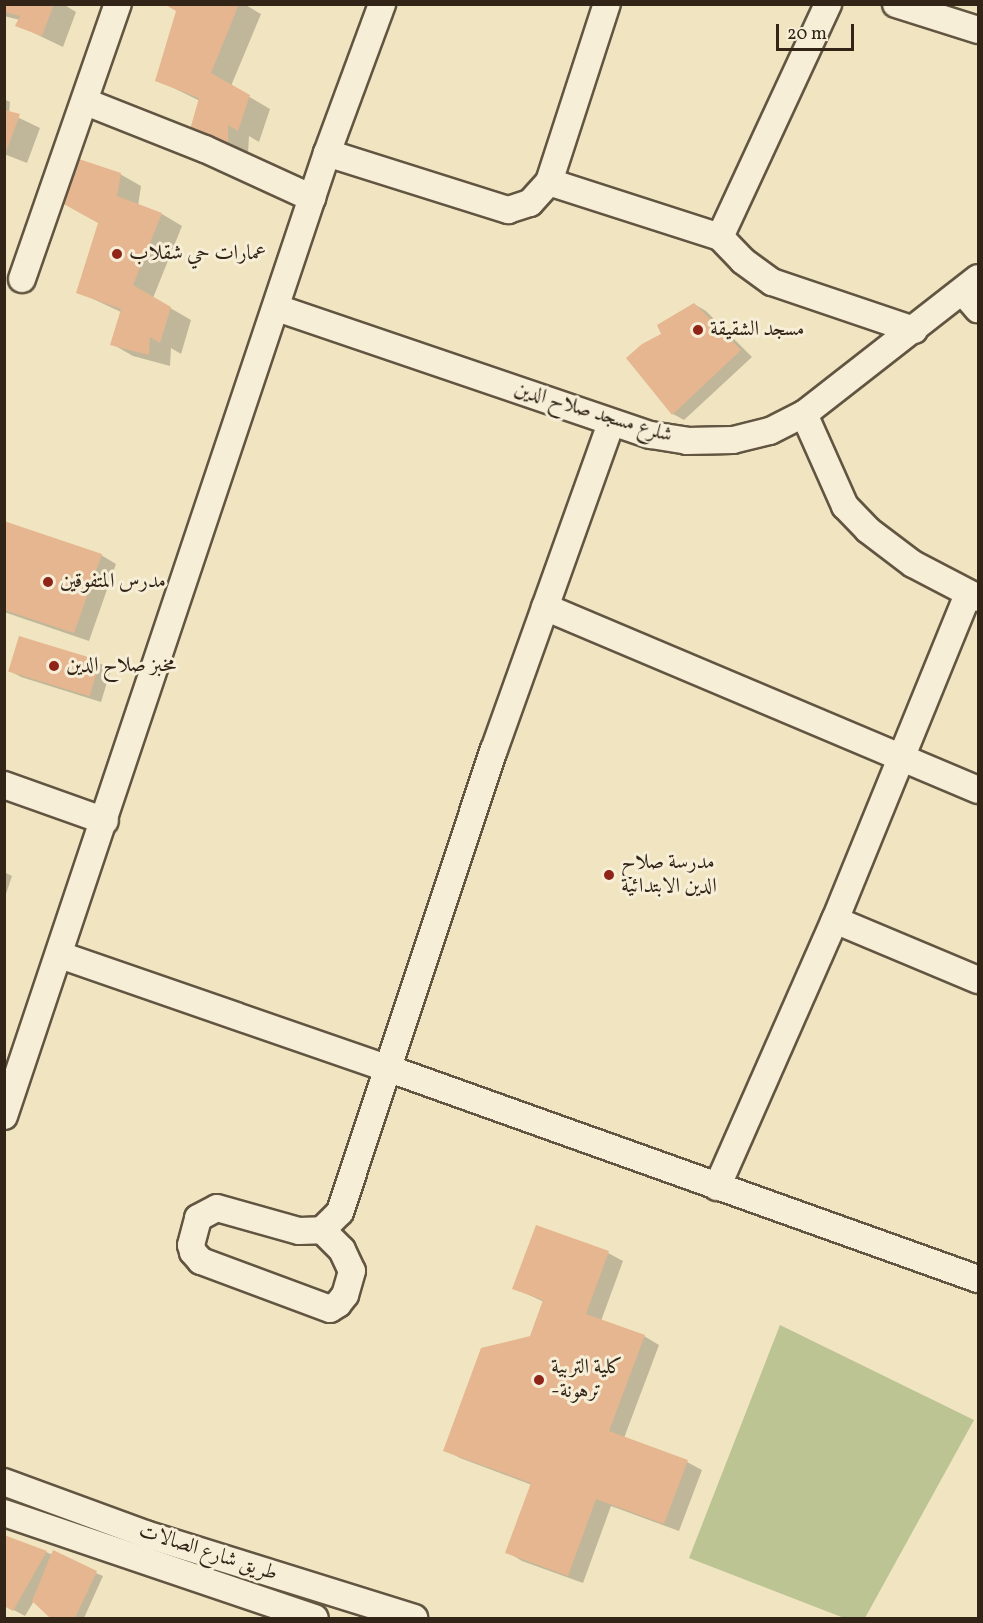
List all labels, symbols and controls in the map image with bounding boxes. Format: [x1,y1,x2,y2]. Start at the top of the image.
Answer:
scale bar [779,12,857,50]
text: 20 m [787,22,827,47]
place label: عمارات حي شقلاب [129,241,266,267]
marker: عمارات حي شقلاب [110,247,124,261]
place label: مسجد الشقيقة [710,317,805,343]
marker: مسجد الشقيقة [691,323,705,337]
street label: شلرع مسجد صلاح الدين [511,377,675,449]
place label: مدرس المتفوقين [60,569,166,595]
marker: مدرس المتفوقين [41,575,55,589]
place label: مخبز صلاح الدين [66,653,176,679]
marker: مخبز صلاح الدين [47,659,61,673]
place label: مدرسة صلاح الدين الابتدائية [621,850,717,900]
marker: مدرسة صلاح الدين الابتدائية [602,868,616,882]
place label: كلية التربية -ترهونة [551,1355,623,1405]
marker: كلية التربية -ترهونة [532,1373,546,1387]
street label: طريق شارع الصالات [135,1519,281,1587]

